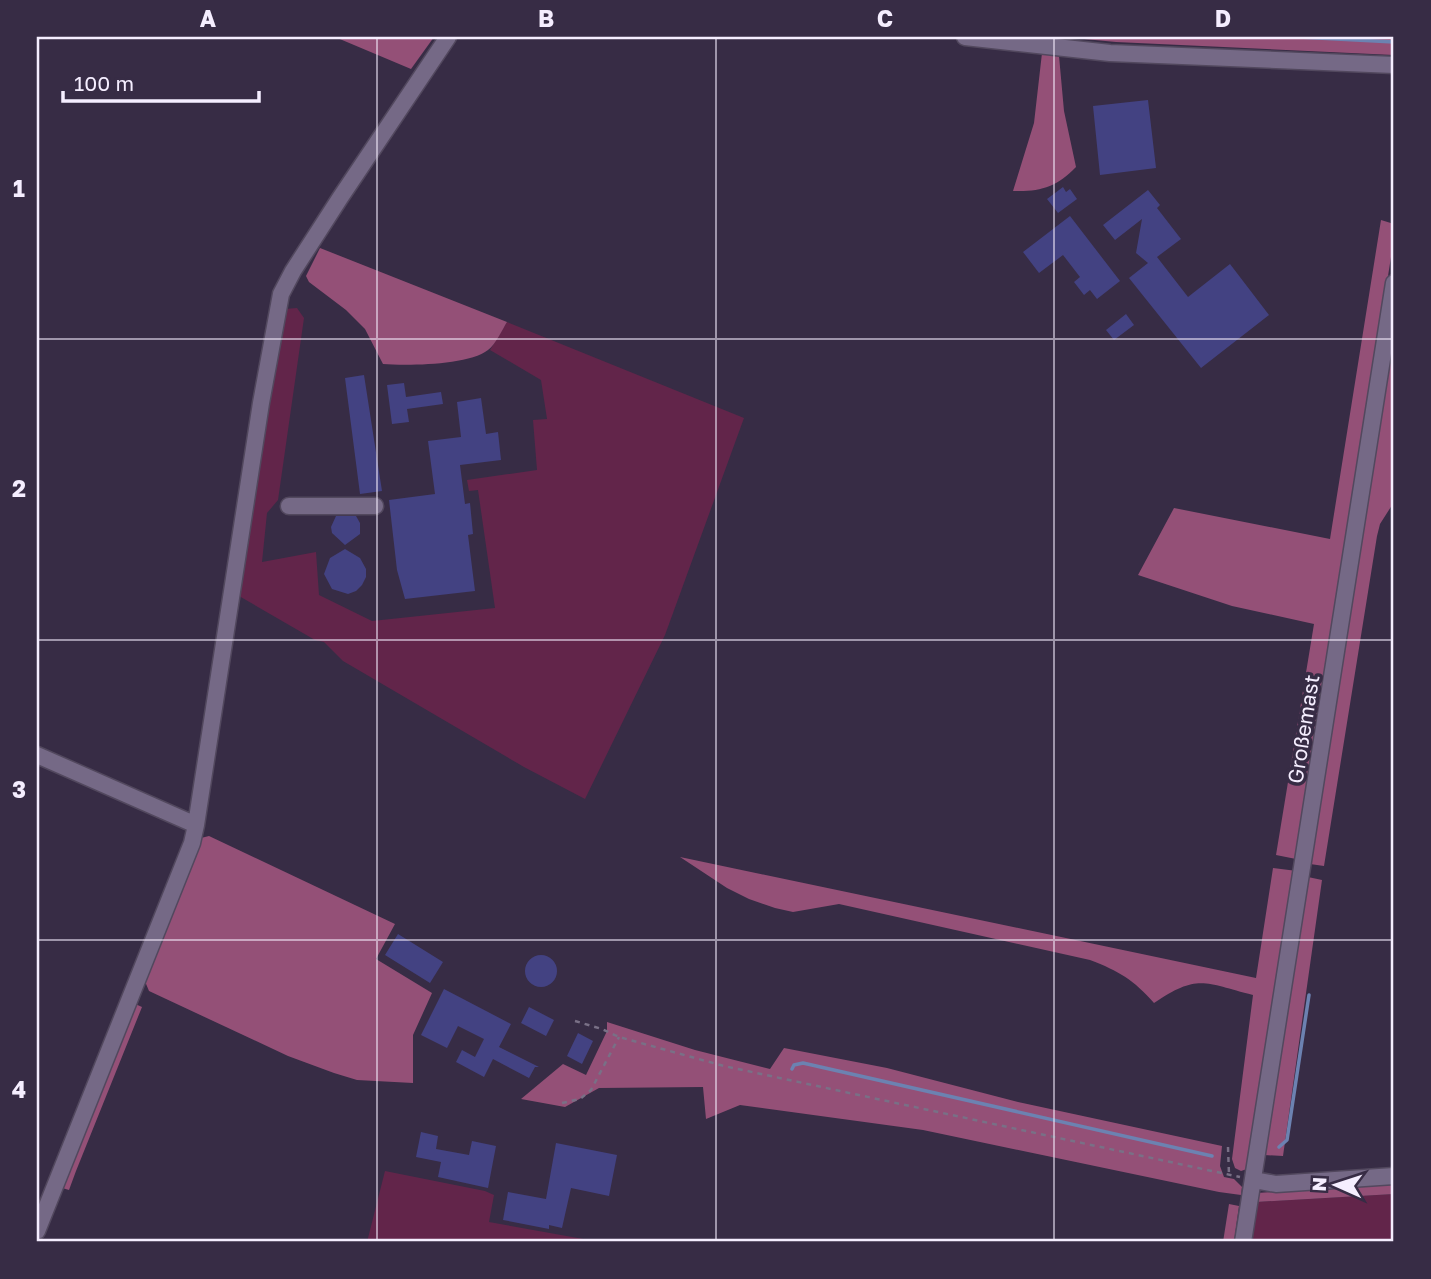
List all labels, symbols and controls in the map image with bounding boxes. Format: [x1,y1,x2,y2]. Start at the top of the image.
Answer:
text: A [200,4,217,32]
text: B [538,4,554,32]
text: C [877,4,893,32]
text: D [1215,4,1231,32]
scale bar [63,60,259,104]
text: 100 m [74,70,134,96]
text: 1 [13,174,25,202]
text: 2 [12,474,26,502]
street label: Großemast [1282,673,1324,785]
text: 3 [12,775,26,803]
text: 4 [12,1075,26,1103]
north arrow [1302,1150,1372,1220]
text: N [1307,1176,1330,1192]

